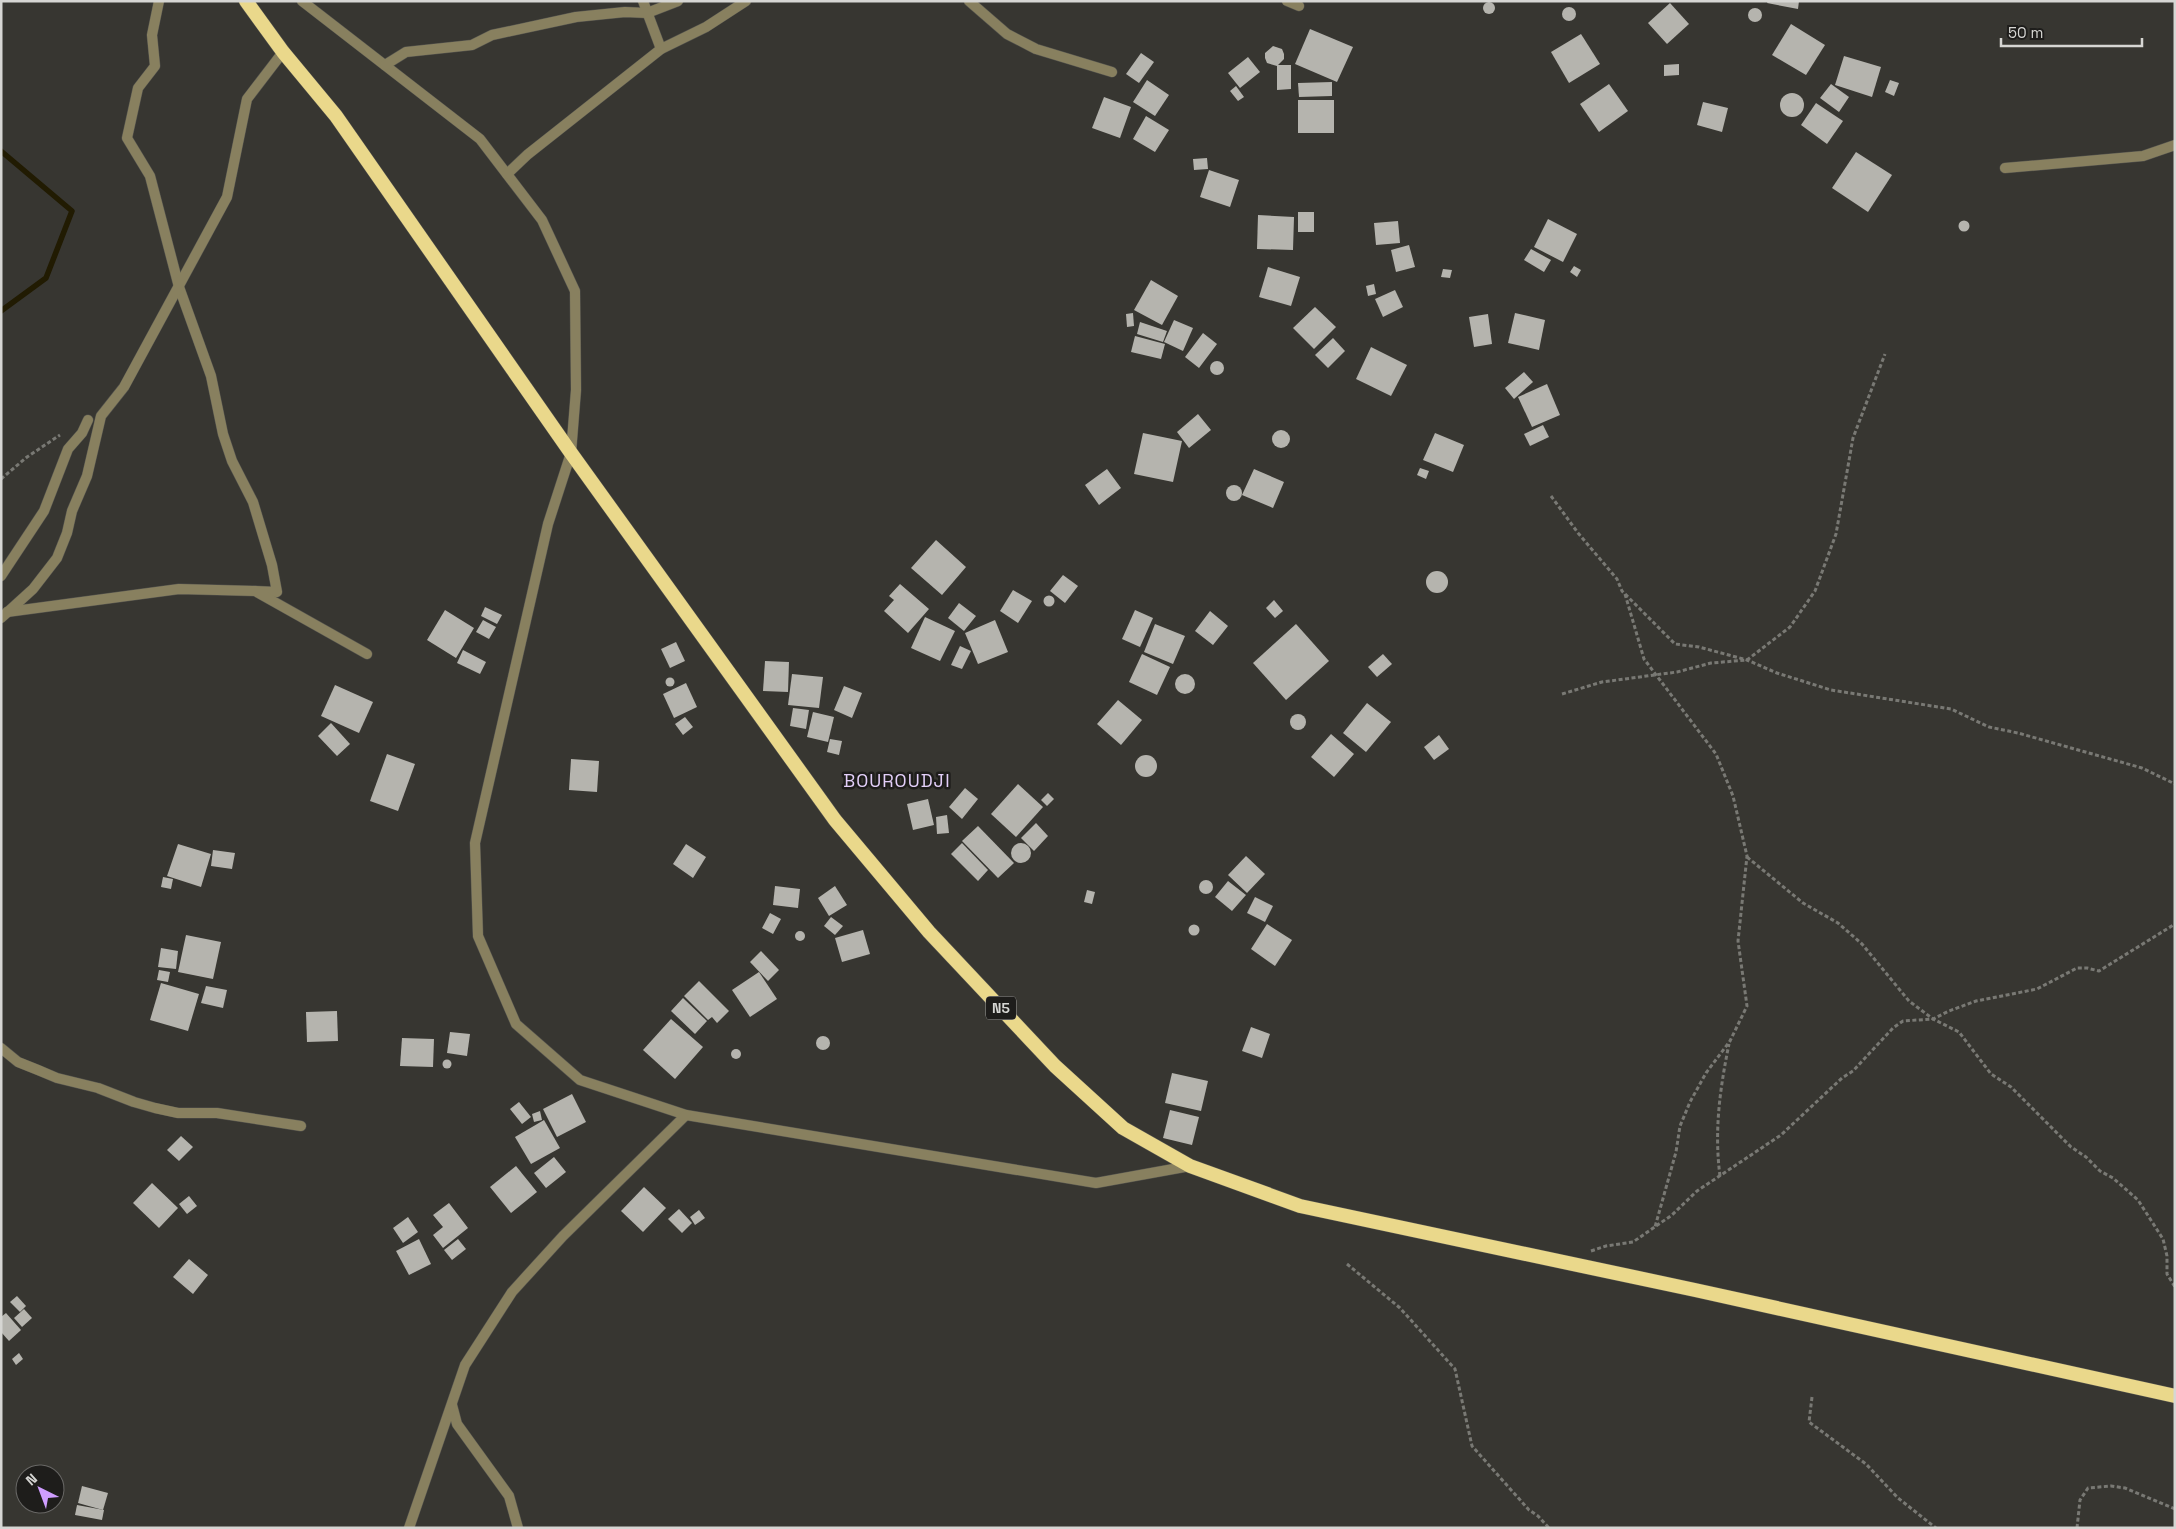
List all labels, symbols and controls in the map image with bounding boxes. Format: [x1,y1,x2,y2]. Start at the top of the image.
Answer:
scale bar [2001,15,2142,47]
text: 50 m [2008,23,2043,42]
district label: BOUROUDJI [843,769,951,792]
road number: N5 [986,996,1016,1020]
north arrow [15,1464,65,1514]
text: N [22,1470,41,1489]

